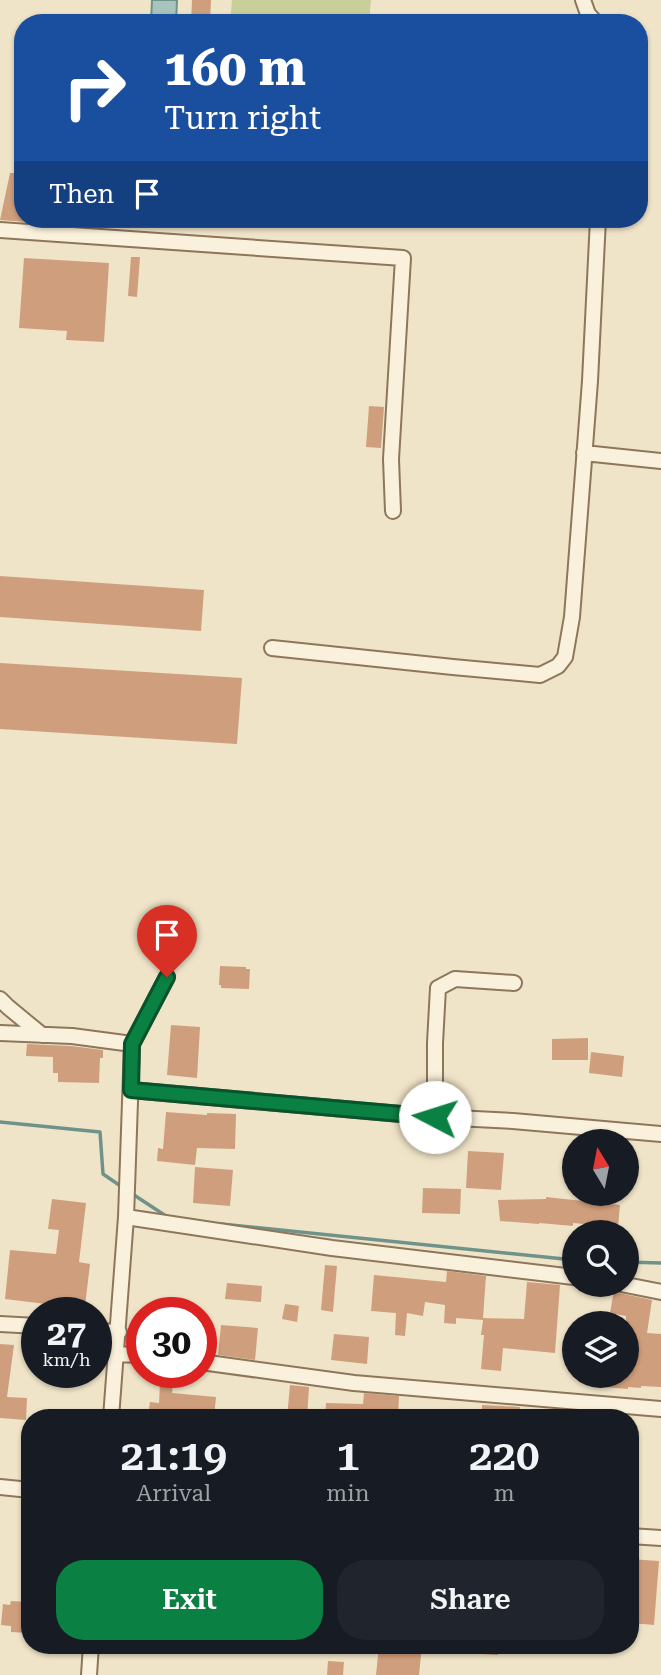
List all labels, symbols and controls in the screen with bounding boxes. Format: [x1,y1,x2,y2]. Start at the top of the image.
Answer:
text: 160 m [164,40,306,97]
icon: right [49,42,140,133]
text: Turn right [164,99,321,137]
icon: arrive [128,175,166,213]
text: Then [49,179,114,209]
pin [137,905,197,977]
icon: arrive [148,916,186,954]
position arrow [398,1080,472,1154]
north arrow [562,1129,639,1206]
map controls [562,1129,639,1388]
button: search [562,1220,639,1297]
speed limit sign: 30 [126,1297,217,1388]
button: layers [562,1311,639,1388]
text: 27 [47,1313,86,1354]
text: km/h [42,1349,91,1370]
text: 21:19 [120,1431,227,1480]
text: 1 [336,1431,360,1480]
text: 220 [469,1431,540,1480]
text: Arrival [136,1480,211,1507]
text: min [326,1480,370,1507]
text: m [494,1480,515,1507]
button: Exit [56,1560,323,1640]
button: Share [337,1560,604,1640]

